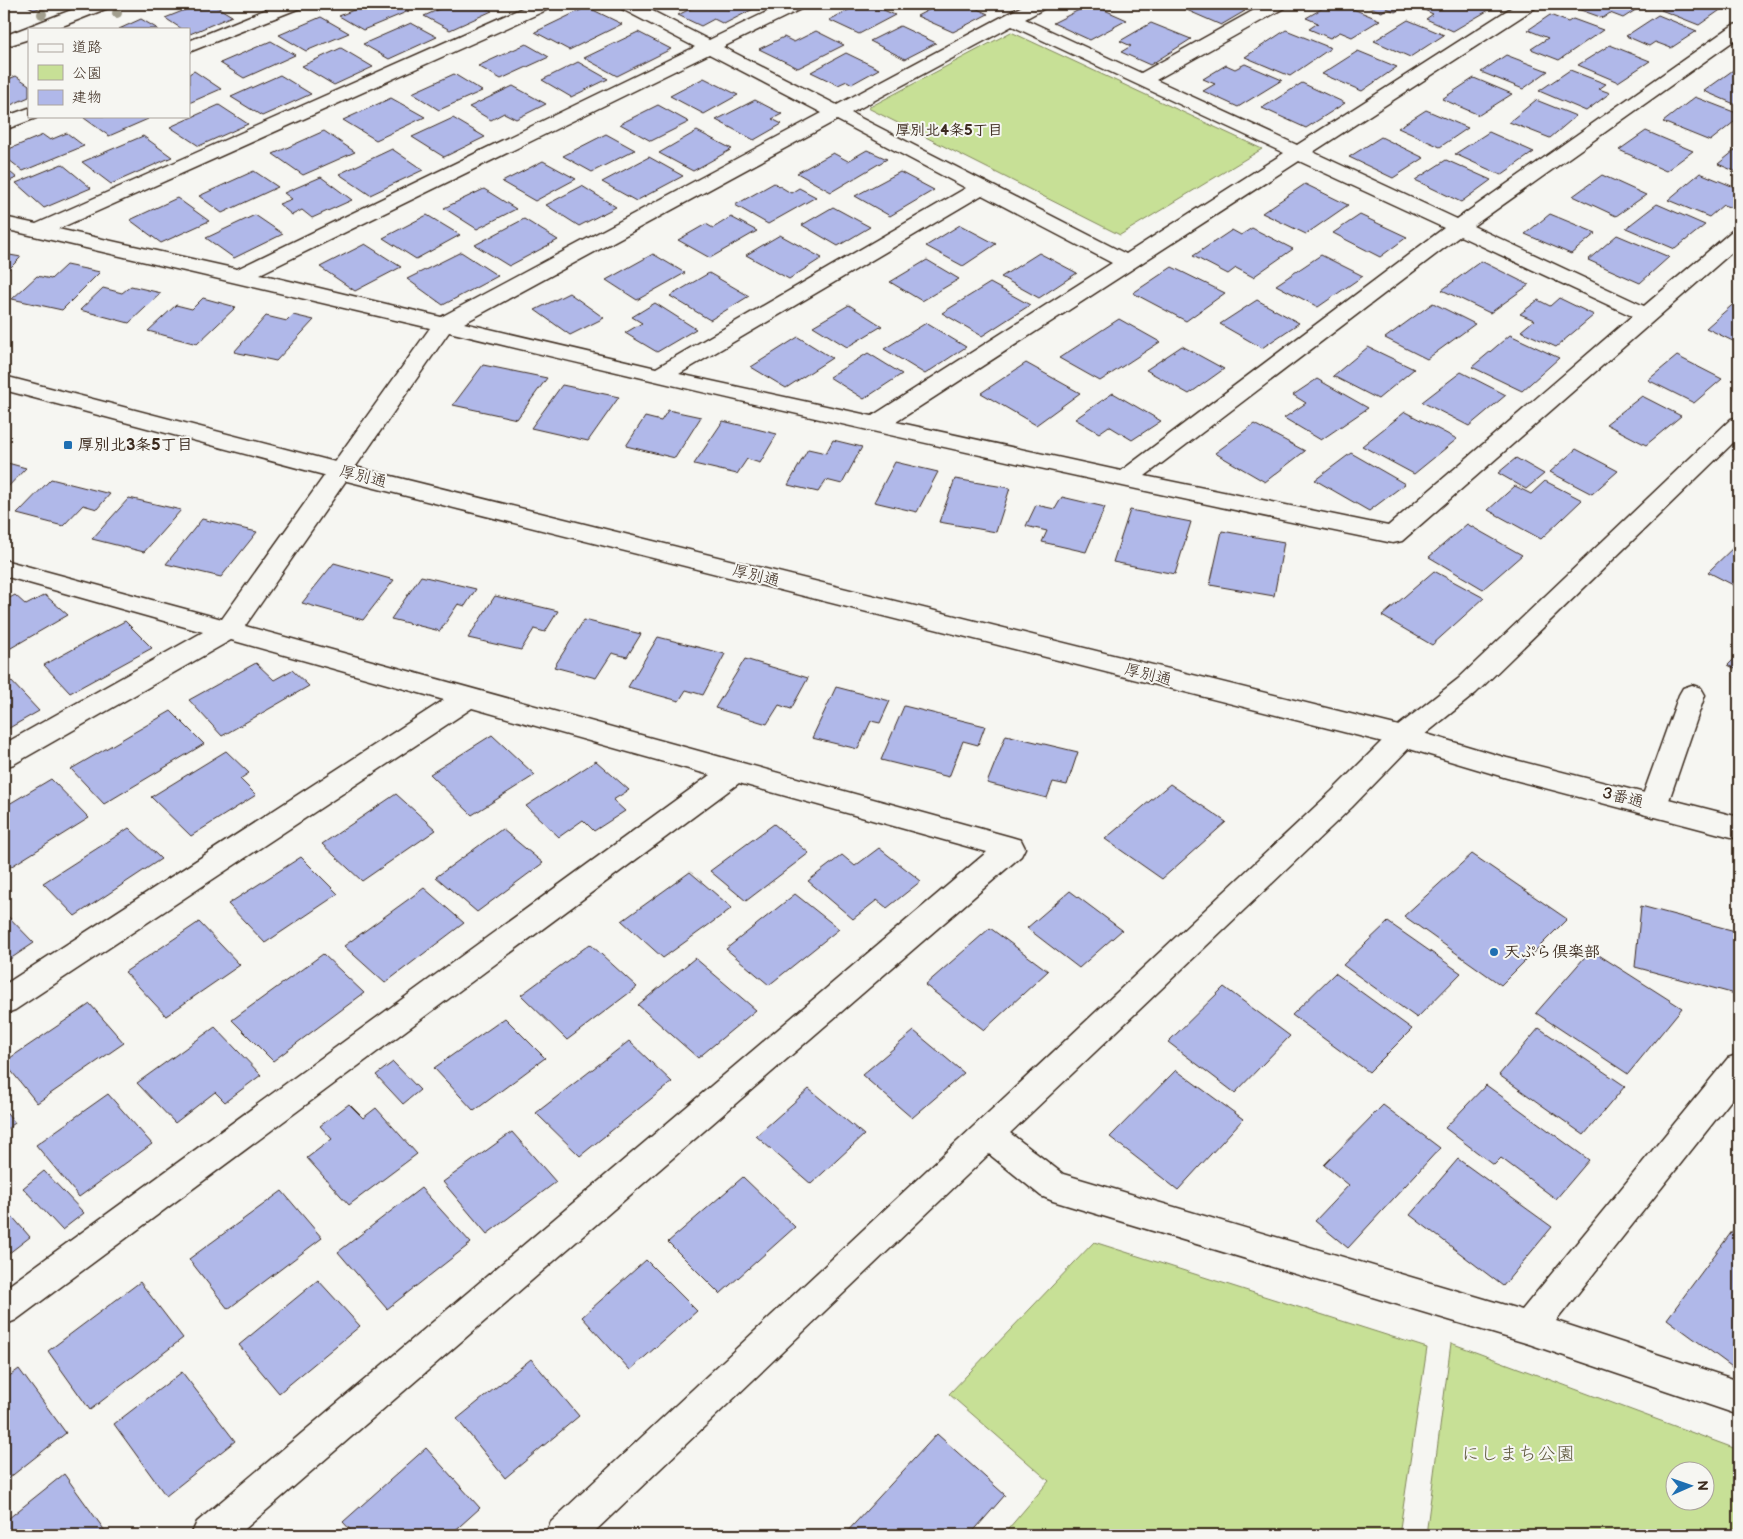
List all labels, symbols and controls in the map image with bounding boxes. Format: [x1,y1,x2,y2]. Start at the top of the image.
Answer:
legend [28,28,190,118]
text: 道路 [72,38,102,57]
text: 公園 [72,64,102,83]
text: 建物 [72,88,102,107]
district label: 厚別北4条5丁目 [895,121,1003,140]
place label: 厚別北3条5丁目 [78,436,193,455]
marker: 厚別北3条5丁目 [62,439,74,451]
street label: 厚別通 [337,462,389,492]
street label: 厚別通 [730,561,782,591]
street label: 厚別通 [1122,660,1174,690]
street label: 3番通 [1600,784,1646,812]
place label: 天ぷら倶楽部 [1504,943,1600,962]
marker: 天ぷら倶楽部 [1488,946,1500,958]
park label: にしまち公園 [1461,1443,1575,1466]
north arrow [1666,1462,1716,1512]
text: N [1694,1480,1711,1491]

